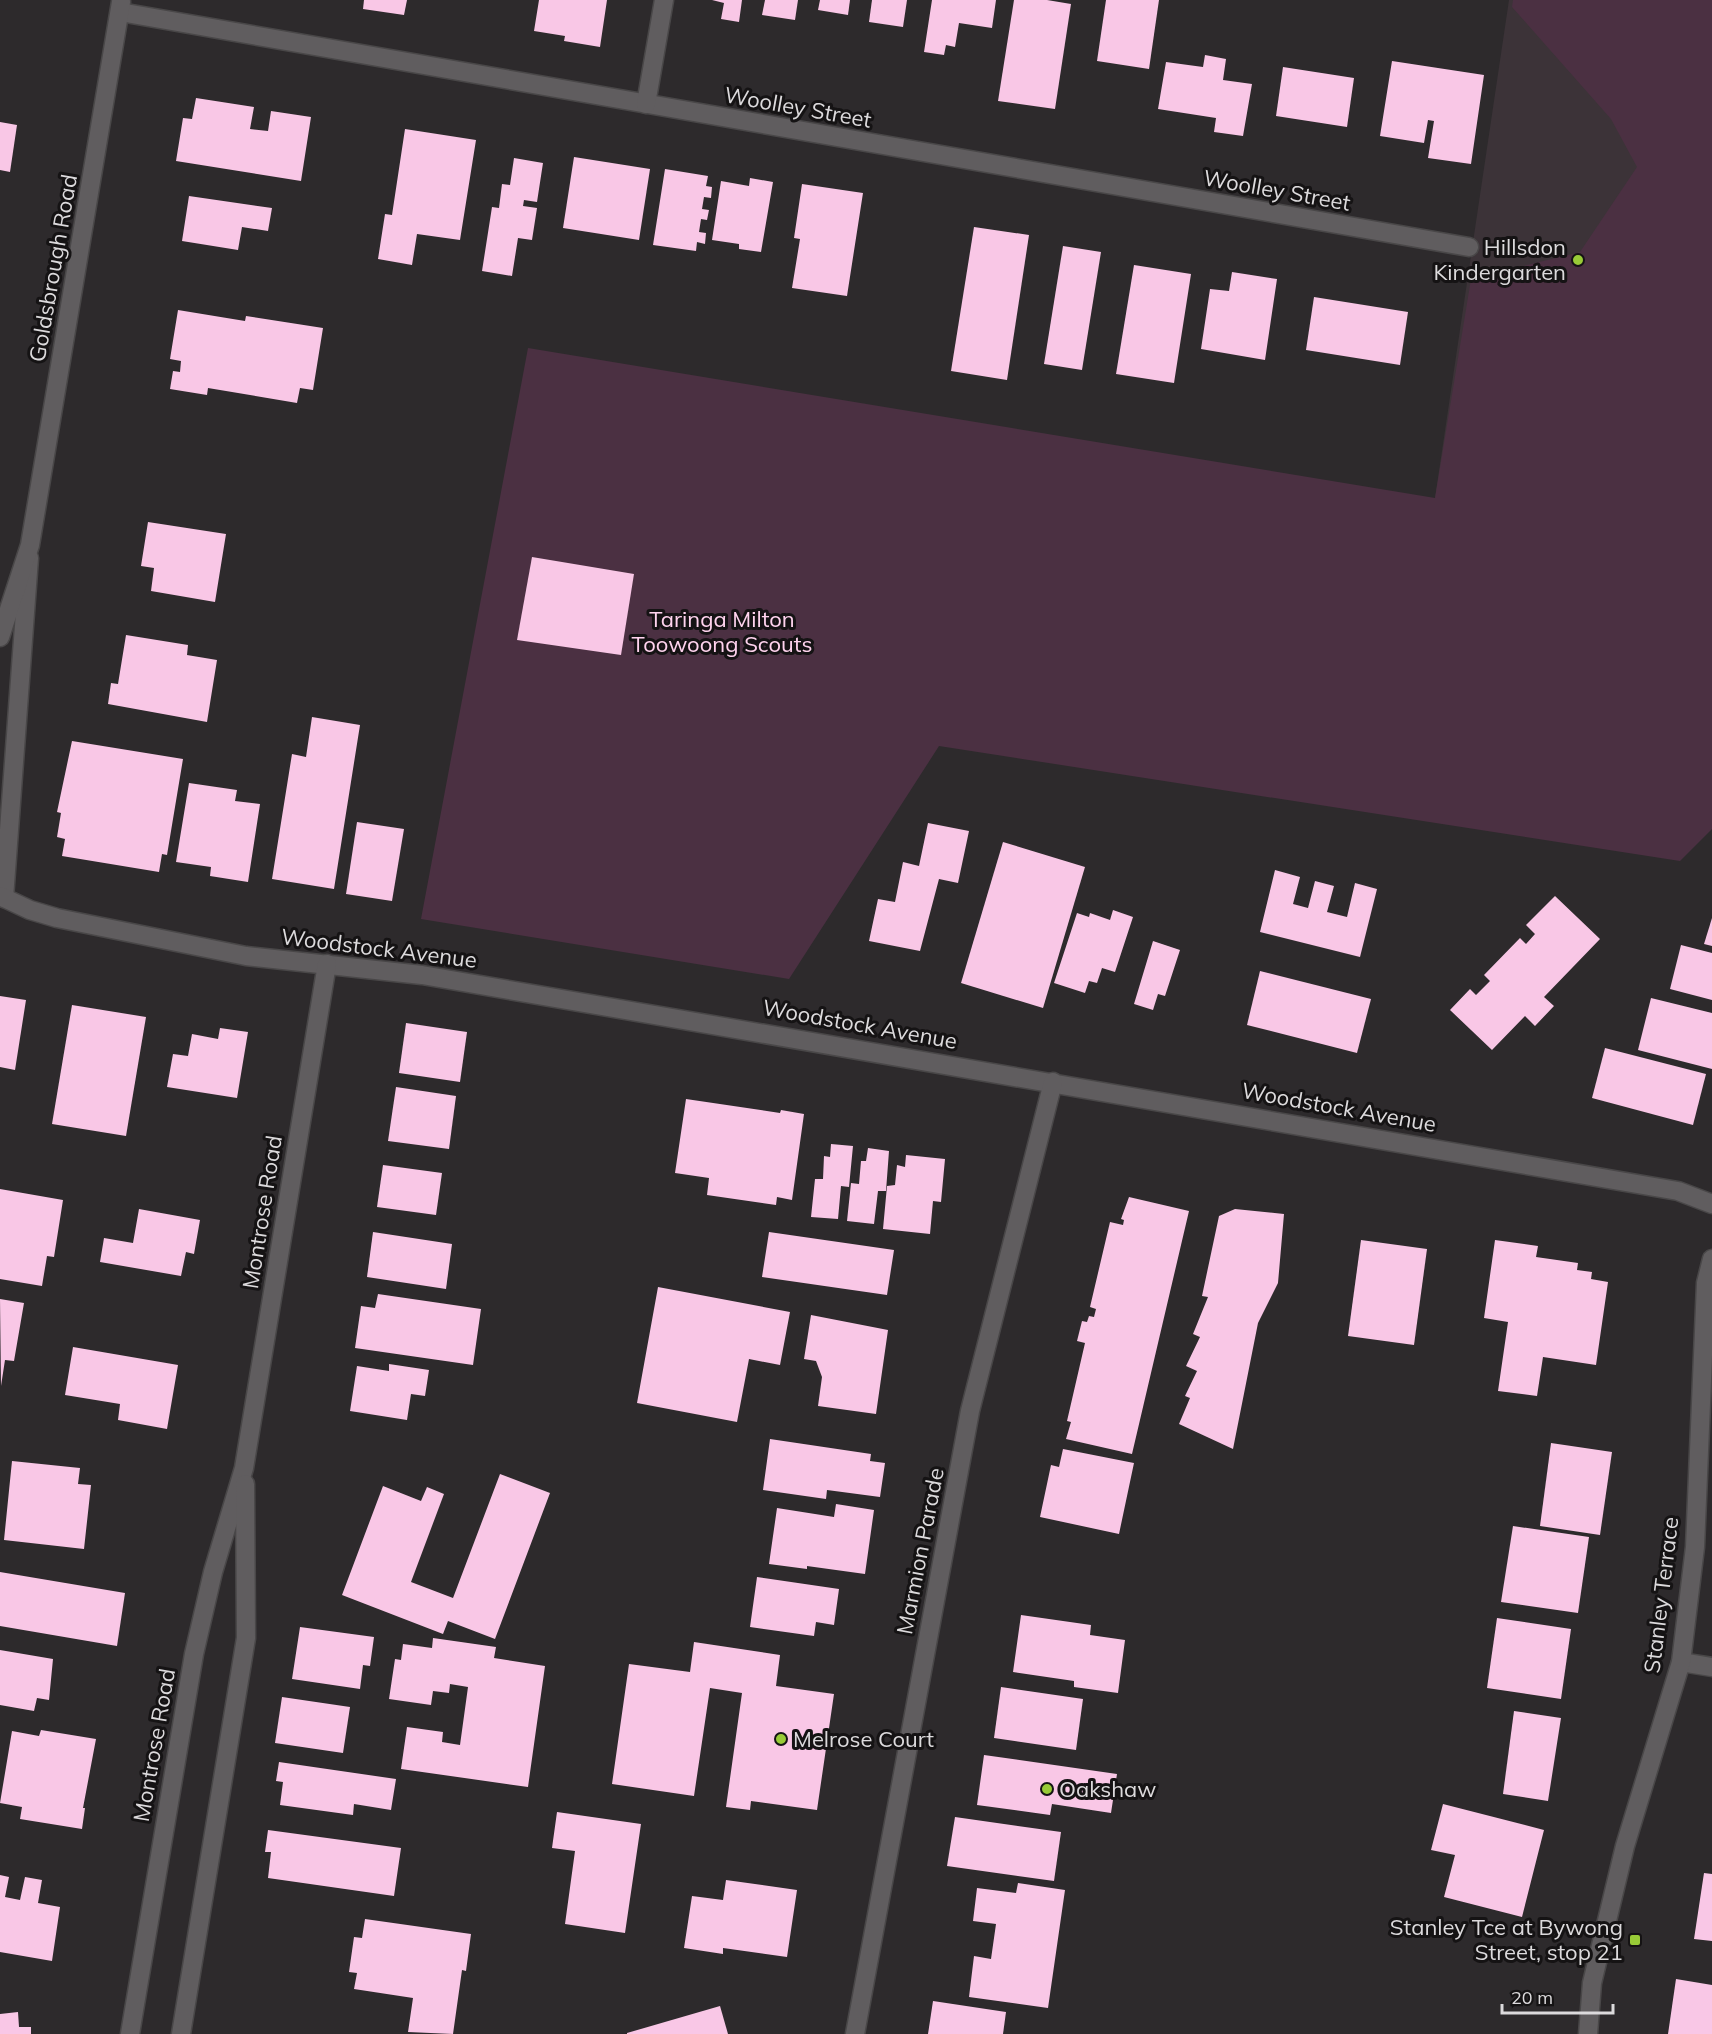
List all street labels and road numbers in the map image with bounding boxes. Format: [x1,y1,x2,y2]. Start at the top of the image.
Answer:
street label: Woolley Street [722,80,874,134]
street label: Woolley Street [1201,163,1353,217]
street label: Goldsbrough Road [23,172,83,364]
street label: Woodstock Avenue [280,922,478,974]
street label: Woodstock Avenue [761,993,959,1055]
street label: Woodstock Avenue [1240,1076,1438,1138]
street label: Montrose Road [236,1133,288,1291]
street label: Marmion Parade [890,1465,950,1637]
street label: Stanley Terrace [1638,1515,1684,1675]
street label: Montrose Road [127,1666,181,1824]

